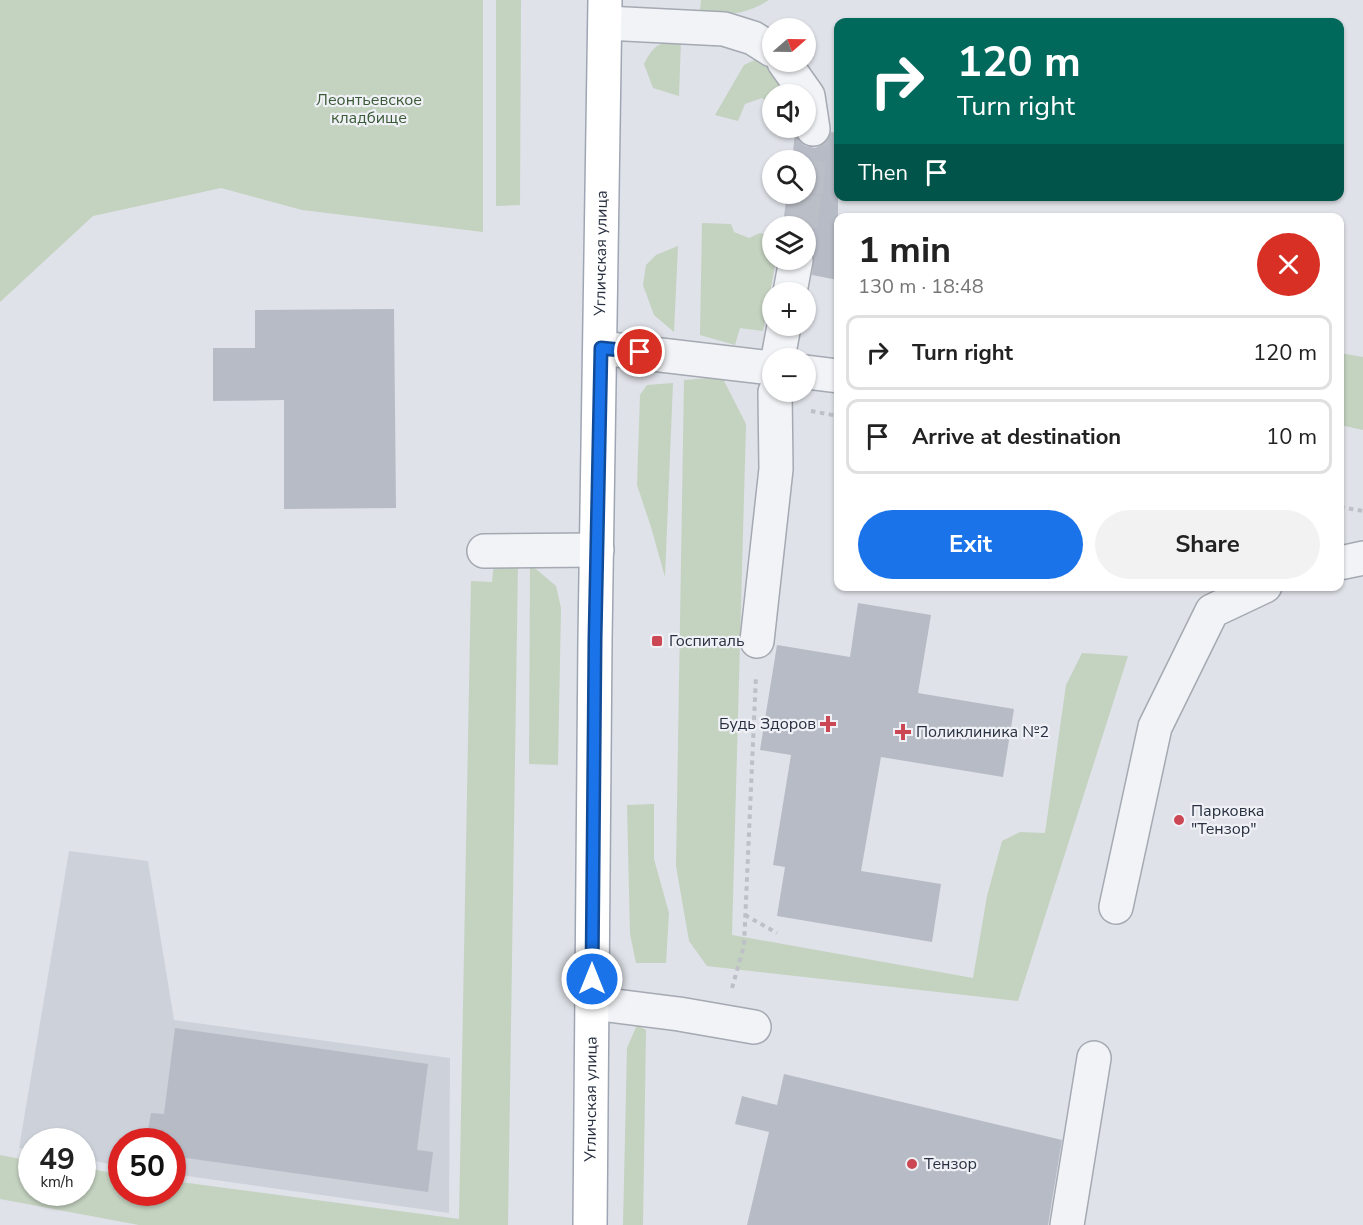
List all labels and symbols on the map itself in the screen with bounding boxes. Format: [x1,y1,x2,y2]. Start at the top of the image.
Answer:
north arrow [762,18,816,72]
park label: Леонтьевское кладбище [316,89,422,129]
street label: Угличская улица [589,190,613,317]
pin [614,326,665,377]
place label: Госпиталь [669,630,745,652]
marker: Госпиталь [650,634,664,648]
place label: Будь Здоров [719,713,816,735]
marker: Будь Здоров [821,717,835,731]
place label: Поликлиника №2 [916,721,1049,743]
marker: Поликлиника №2 [894,723,912,741]
place label: Парковка "Тензор" [1191,800,1264,840]
marker: Парковка "Тензор" [1172,813,1186,827]
position arrow [560,947,624,1011]
street label: Угличская улица [580,1036,603,1163]
speed limit sign: 50 [108,1128,186,1206]
place label: Тензор [924,1153,977,1175]
marker: Тензор [905,1157,919,1171]

